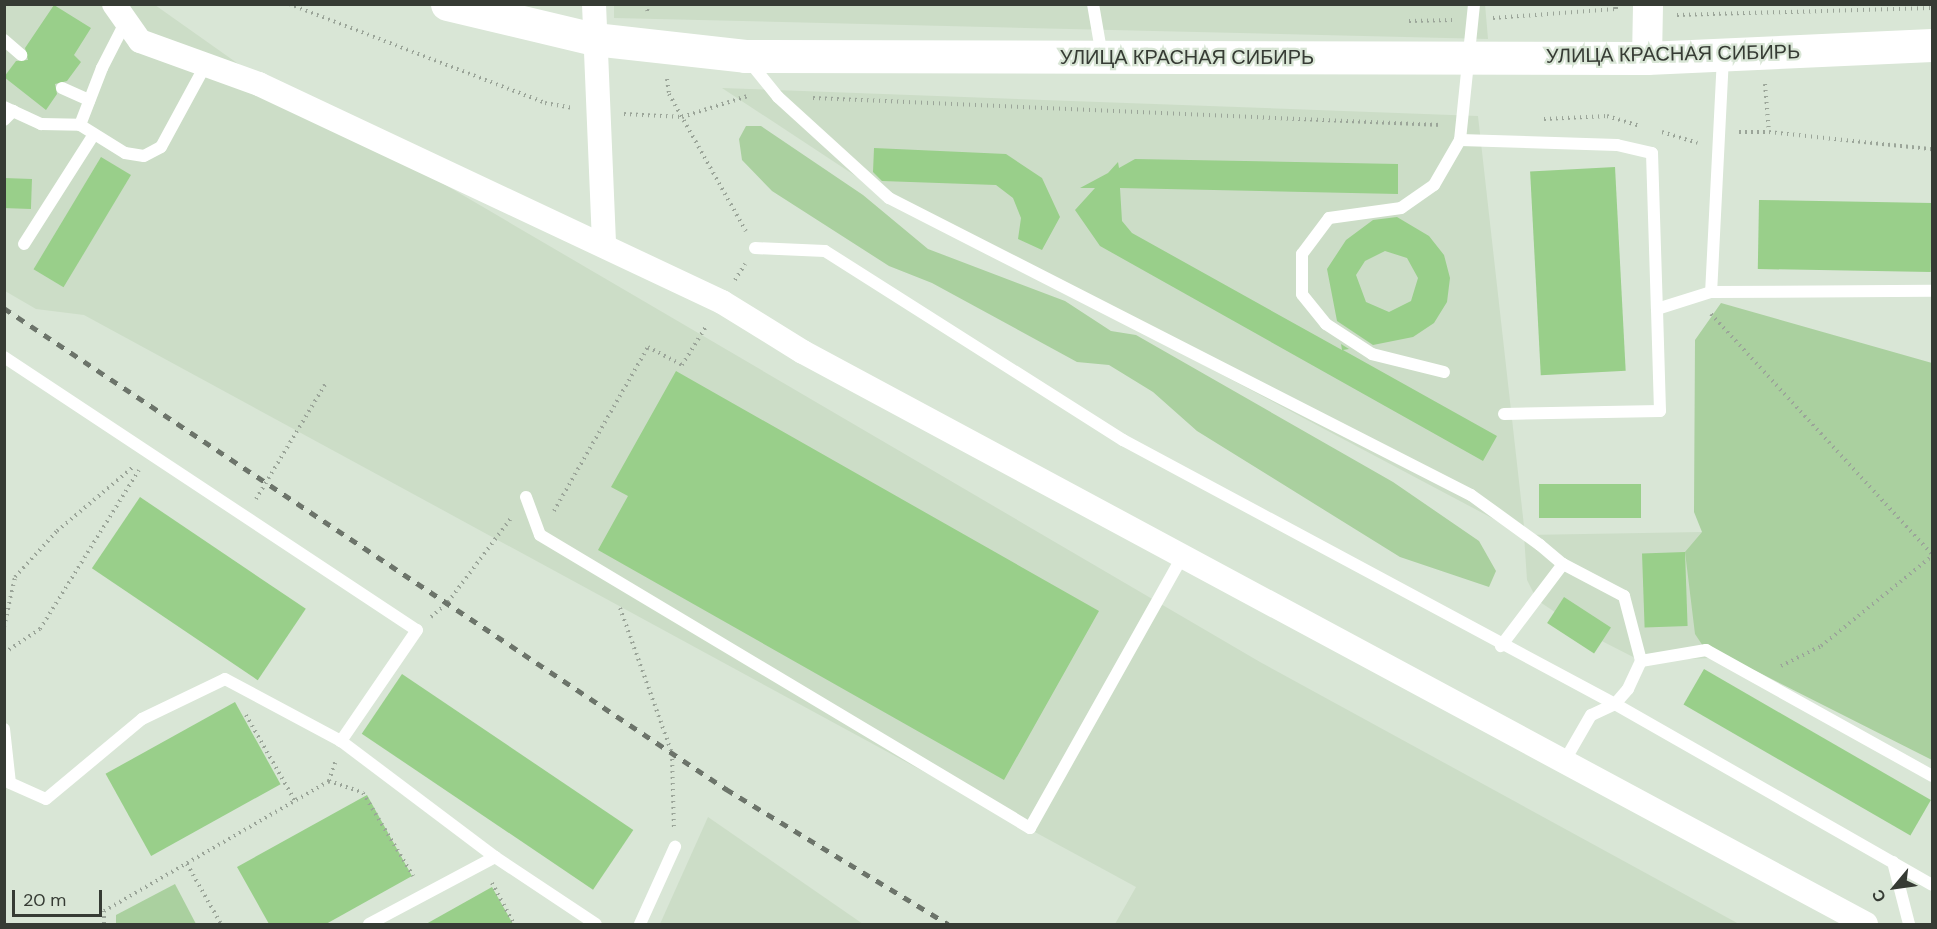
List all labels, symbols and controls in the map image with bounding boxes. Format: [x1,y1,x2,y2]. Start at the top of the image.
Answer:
street label: УЛИЦА КРАСНАЯ СИБИРЬ [1546,40,1800,68]
street label: УЛИЦА КРАСНАЯ СИБИРЬ [1060,45,1314,69]
north arrow [1865,857,1925,917]
scale bar [15,878,105,916]
text: С [1867,886,1891,906]
text: 20 m [23,888,66,912]

